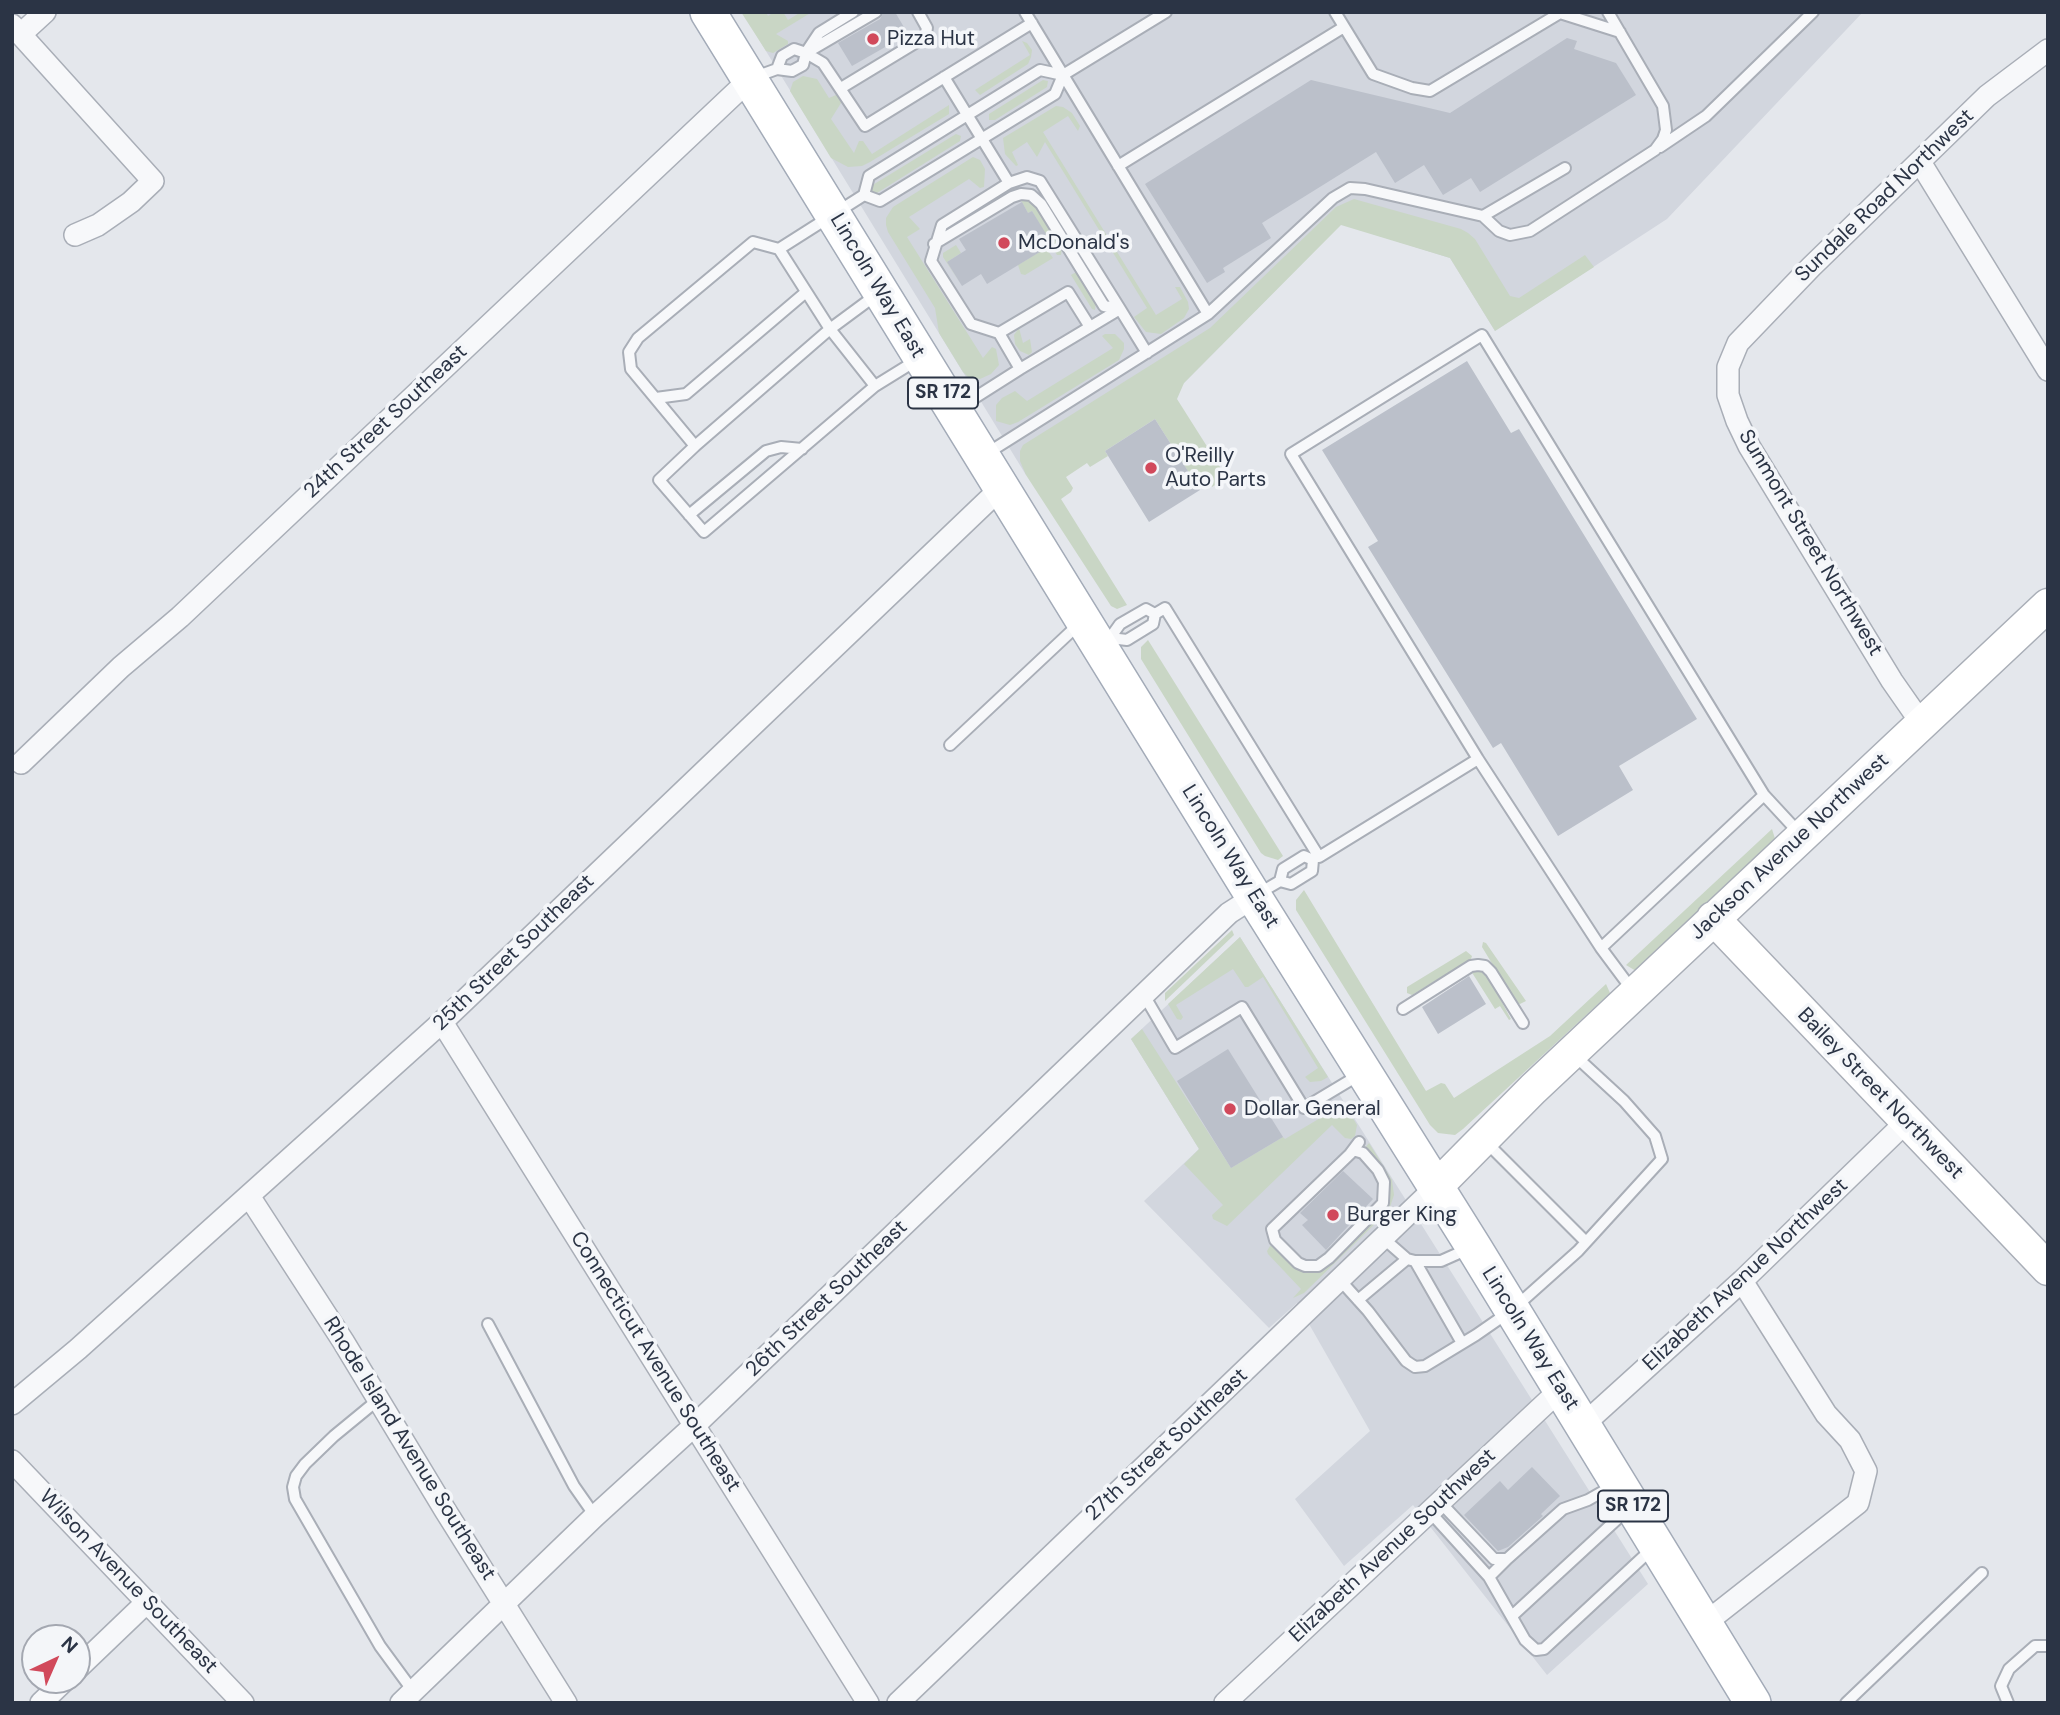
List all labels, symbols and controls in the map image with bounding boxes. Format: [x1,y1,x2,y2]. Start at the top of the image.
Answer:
place label: Pizza Hut [887,26,975,52]
marker: Pizza Hut [865,31,881,47]
street label: Sundale Road Northwest [1790,104,1980,288]
street label: Lincoln Way East [824,209,930,363]
place label: McDonald's [1018,230,1130,256]
marker: McDonald's [996,235,1012,251]
street label: 24th Street Southeast [299,340,473,504]
road number: SR 172 [908,378,978,408]
street label: Sunmont Street Northwest [1732,425,1888,661]
place label: O'Reilly Auto Parts [1165,443,1266,493]
marker: O'Reilly Auto Parts [1143,460,1159,476]
street label: Jackson Avenue Northwest [1685,748,1895,946]
street label: Lincoln Way East [1176,781,1284,933]
street label: 25th Street Southeast [428,869,600,1037]
street label: Bailey Street Northwest [1792,1003,1968,1185]
place label: Dollar General [1244,1096,1381,1122]
marker: Dollar General [1222,1101,1238,1117]
street label: Elizabeth Avenue Northwest [1638,1173,1854,1377]
place label: Burger King [1347,1202,1457,1228]
marker: Burger King [1325,1207,1341,1223]
street label: 26th Street Southeast [741,1215,913,1383]
street label: Connecticut Avenue Southeast [564,1227,746,1497]
street label: Lincoln Way East [1476,1263,1584,1415]
street label: Rhode Island Avenue Southeast [317,1313,501,1585]
street label: 27th Street Southeast [1081,1363,1253,1527]
street label: Elizabeth Avenue Southwest [1285,1444,1501,1648]
street label: Wilson Avenue Southeast [33,1485,223,1679]
road number: SR 172 [1598,1490,1668,1522]
north arrow [21,1624,91,1694]
text: N [56,1631,83,1659]

